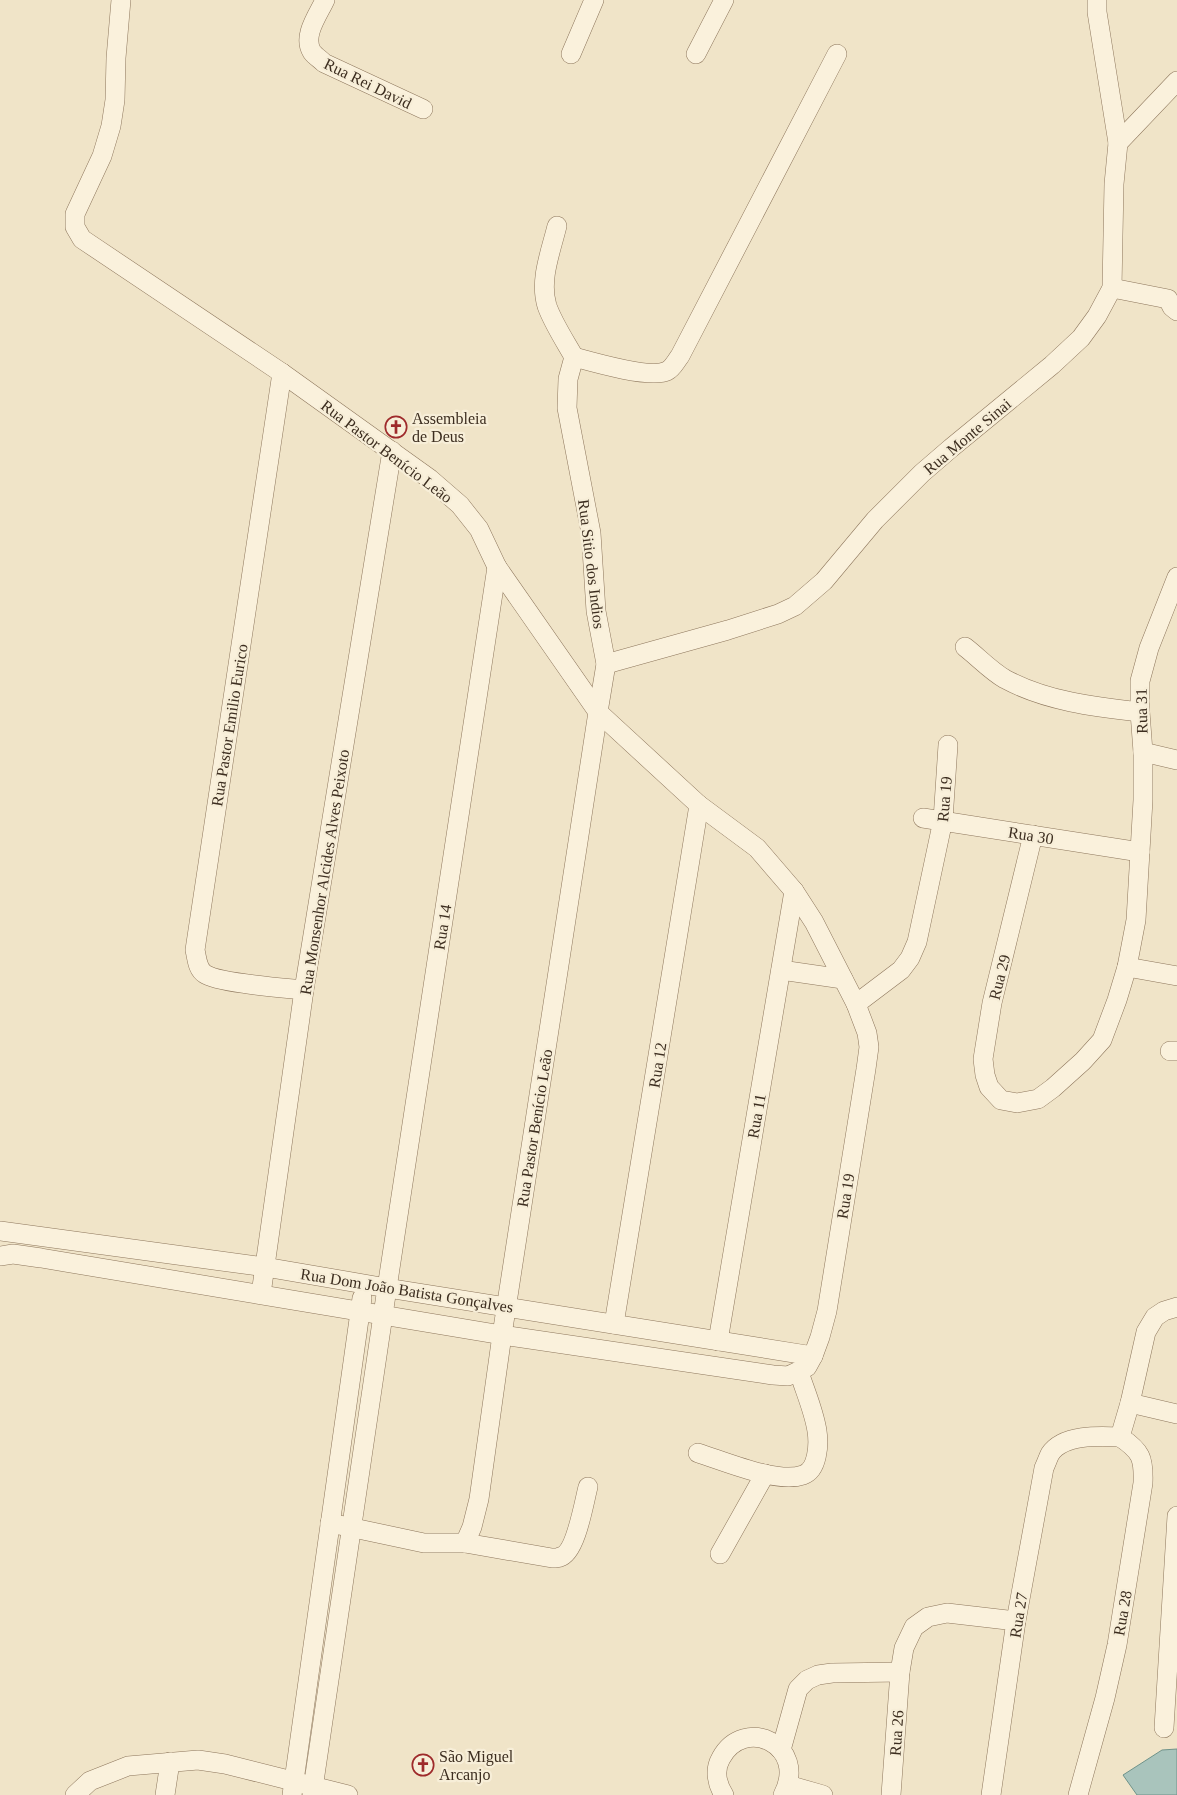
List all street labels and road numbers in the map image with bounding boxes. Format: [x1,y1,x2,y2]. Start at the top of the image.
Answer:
street label: Rua Rei David [321,55,414,112]
street label: Rua Monte Sinai [920,395,1015,478]
street label: Rua Pastor Benício Leão [318,397,456,506]
street label: Rua Sitio dos Indios [575,498,608,630]
street label: Rua Pastor Emilio Eurico [208,643,251,807]
street label: Rua 31 [1133,688,1150,734]
street label: Rua Monsenhor Alcides Alves Peixoto [297,748,352,996]
street label: Rua 19 [934,775,955,823]
street label: Rua 30 [1007,824,1055,847]
street label: Rua 14 [431,903,454,951]
street label: Rua 29 [986,953,1013,1001]
street label: Rua 12 [646,1041,669,1089]
street label: Rua Pastor Benício Leão [514,1048,555,1208]
street label: Rua 11 [744,1092,769,1140]
street label: Rua 19 [834,1172,857,1220]
street label: Rua Dom João Batista Gonçalves [299,1265,514,1317]
street label: Rua 28 [1110,1589,1135,1637]
street label: Rua 27 [1007,1591,1030,1639]
street label: Rua 26 [886,1710,907,1756]

